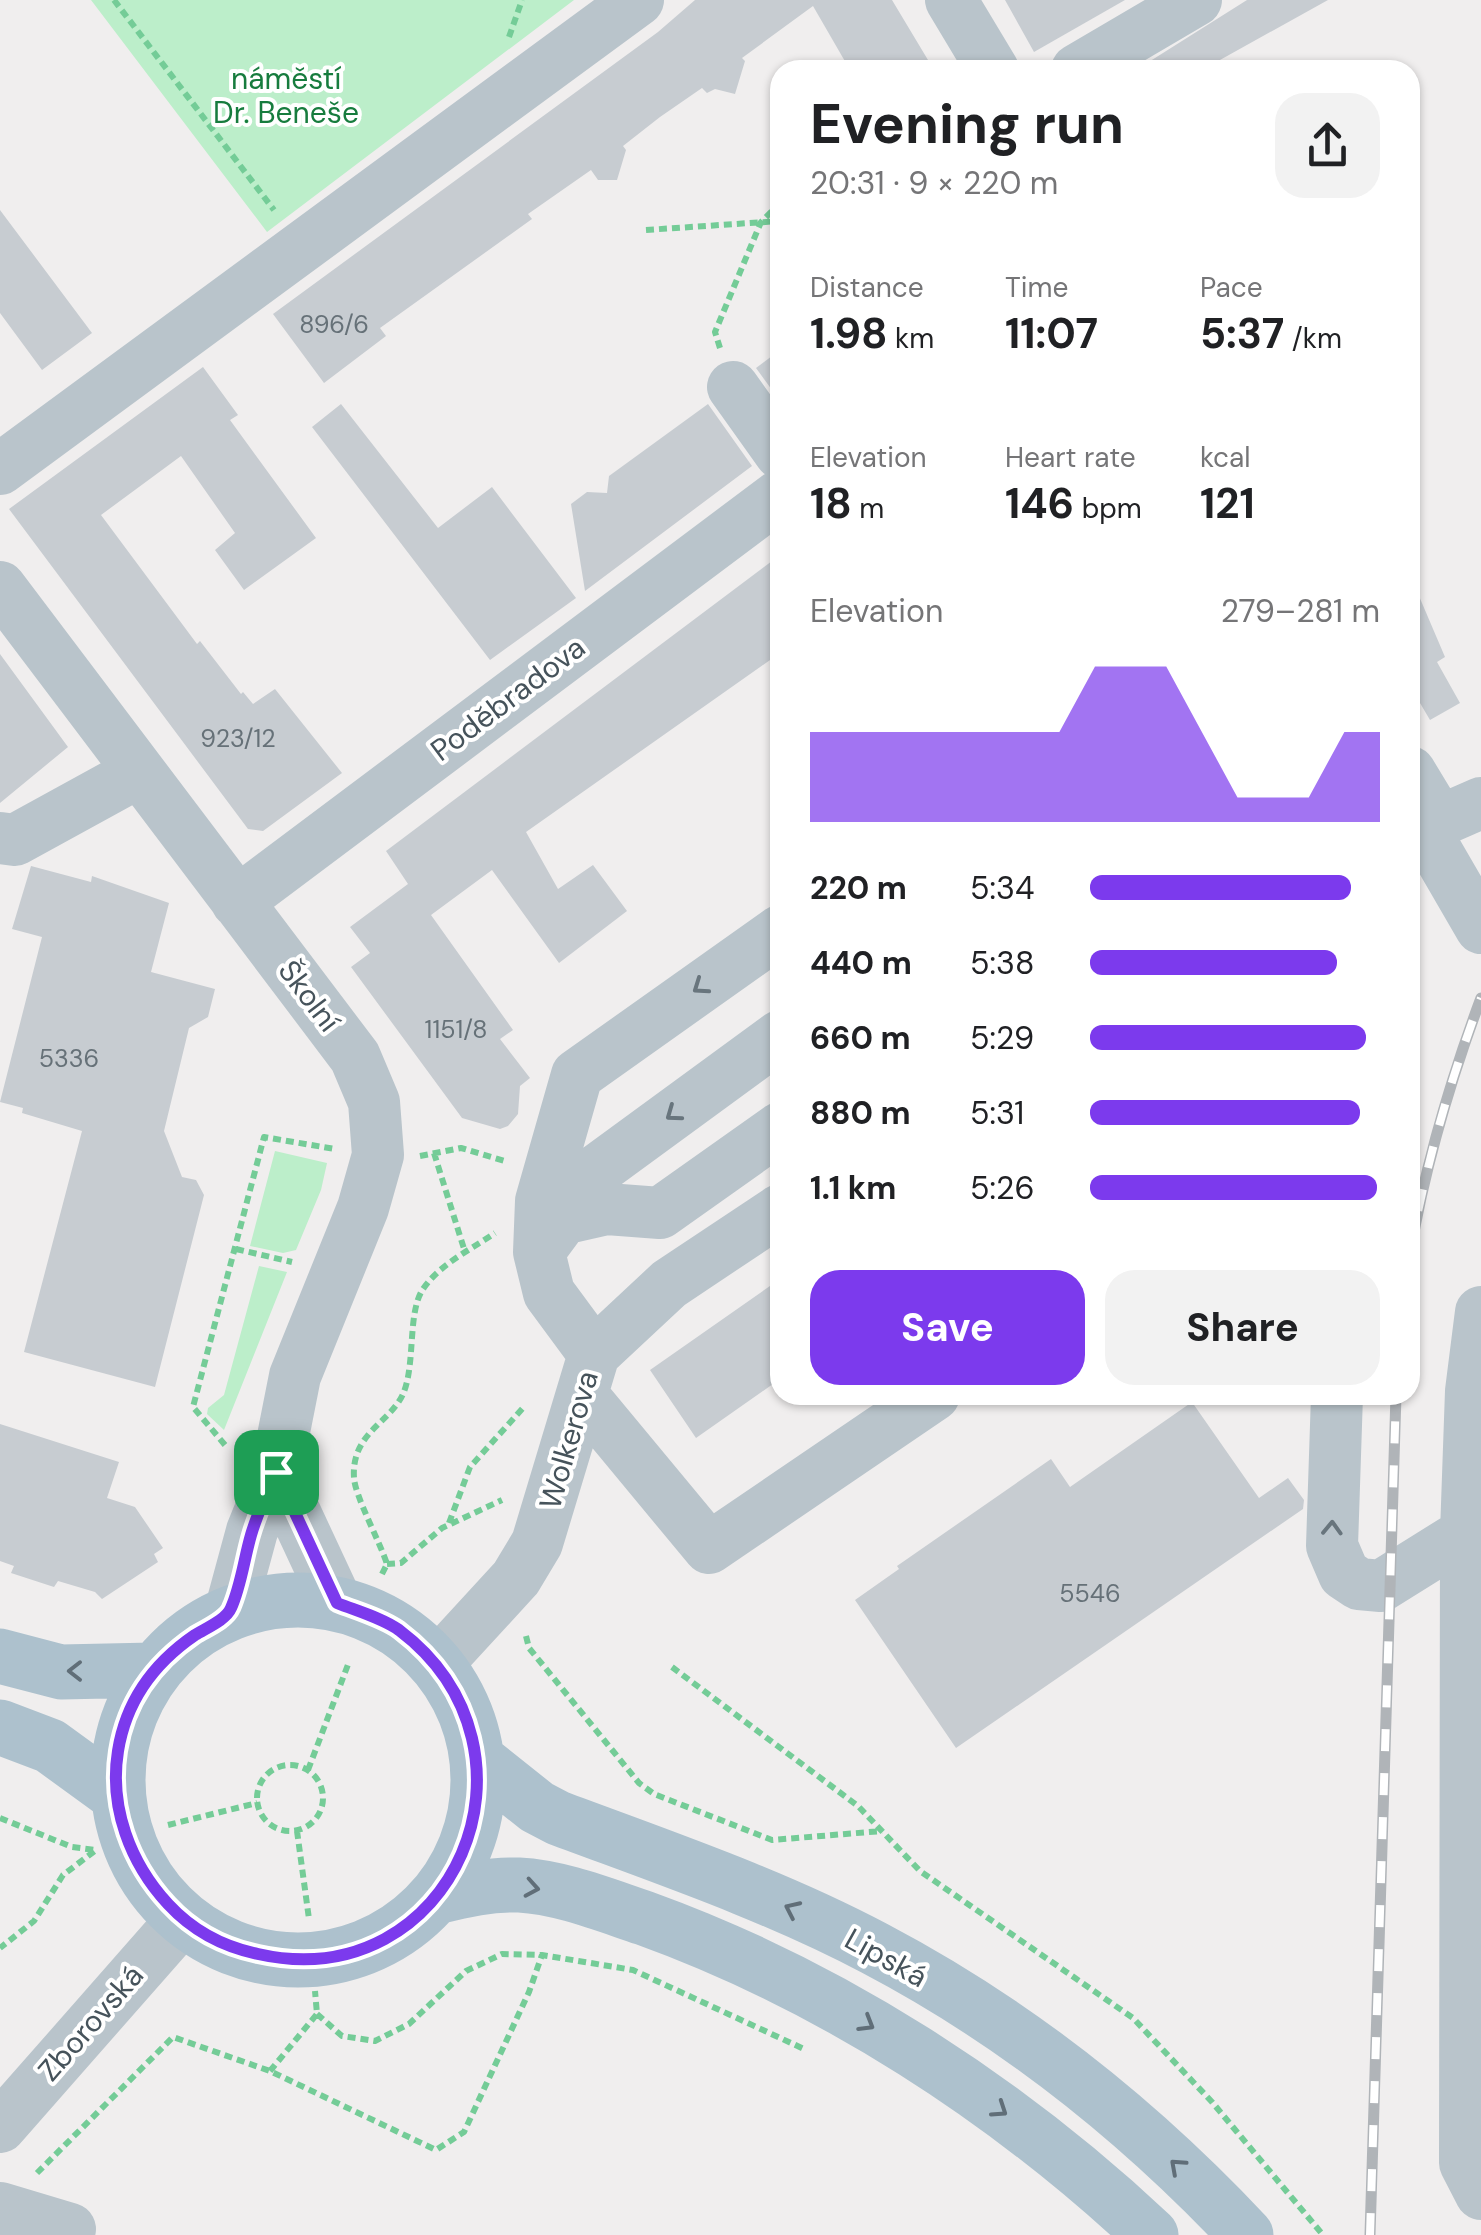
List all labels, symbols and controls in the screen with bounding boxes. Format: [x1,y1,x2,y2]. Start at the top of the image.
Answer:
park label: náměstí Dr. Beneše [213,59,359,132]
text: Evening run [810,88,1124,160]
button: share [1275,93,1380,198]
text: 20:31 · 9 × 220 m [810,162,1058,204]
text: Distance [810,269,924,306]
text: Time [1005,269,1068,306]
text: Pace [1200,269,1263,306]
text: 1.98 [810,306,888,361]
text: 11:07 [1005,306,1098,361]
text: 5:37 [1200,306,1284,361]
house number: 896/6 [299,308,369,341]
text: km [888,320,934,357]
text: /km [1284,320,1342,357]
text: Elevation [810,439,927,476]
text: Heart rate [1005,439,1136,476]
text: kcal [1200,439,1251,476]
text: 18 [810,476,852,531]
text: 146 [1005,476,1074,531]
text: 121 [1200,476,1255,531]
text: m [852,490,884,527]
text: bpm [1074,490,1142,527]
text: Elevation [810,590,943,632]
text: 279–281 m [1221,590,1380,632]
street label: Poděbradova [423,628,593,769]
house number: 923/12 [200,722,276,755]
text: 220 m [810,867,907,909]
text: 5:34 [970,867,1034,909]
text: 440 m [810,942,912,984]
text: 5:38 [970,942,1034,984]
street label: Školní [270,952,349,1040]
one-way arrow [693,975,712,993]
house number: 1151/8 [425,1013,487,1046]
text: 660 m [810,1017,911,1059]
text: 5:29 [970,1017,1034,1059]
house number: 5336 [39,1042,99,1075]
text: 880 m [810,1092,911,1134]
text: 5:31 [970,1092,1024,1134]
one-way arrow [666,1103,684,1120]
text: 1.1 km [810,1167,896,1209]
text: 5:26 [970,1167,1035,1209]
button: Save [810,1270,1085,1385]
button: Share [1105,1270,1380,1385]
street label: Wolkerova [530,1366,607,1514]
pin [234,1430,319,1515]
icon: arrive [249,1445,304,1500]
one-way arrow [1322,1520,1343,1536]
house number: 5546 [1059,1577,1121,1610]
one-way arrow [67,1660,82,1682]
one-way arrow [524,1877,540,1898]
one-way arrow [784,1902,802,1922]
street label: Lipská [838,1919,934,1996]
street label: Zborovská [29,1956,152,2089]
one-way arrow [856,2012,874,2031]
one-way arrow [989,2097,1007,2116]
one-way arrow [1170,2160,1189,2178]

